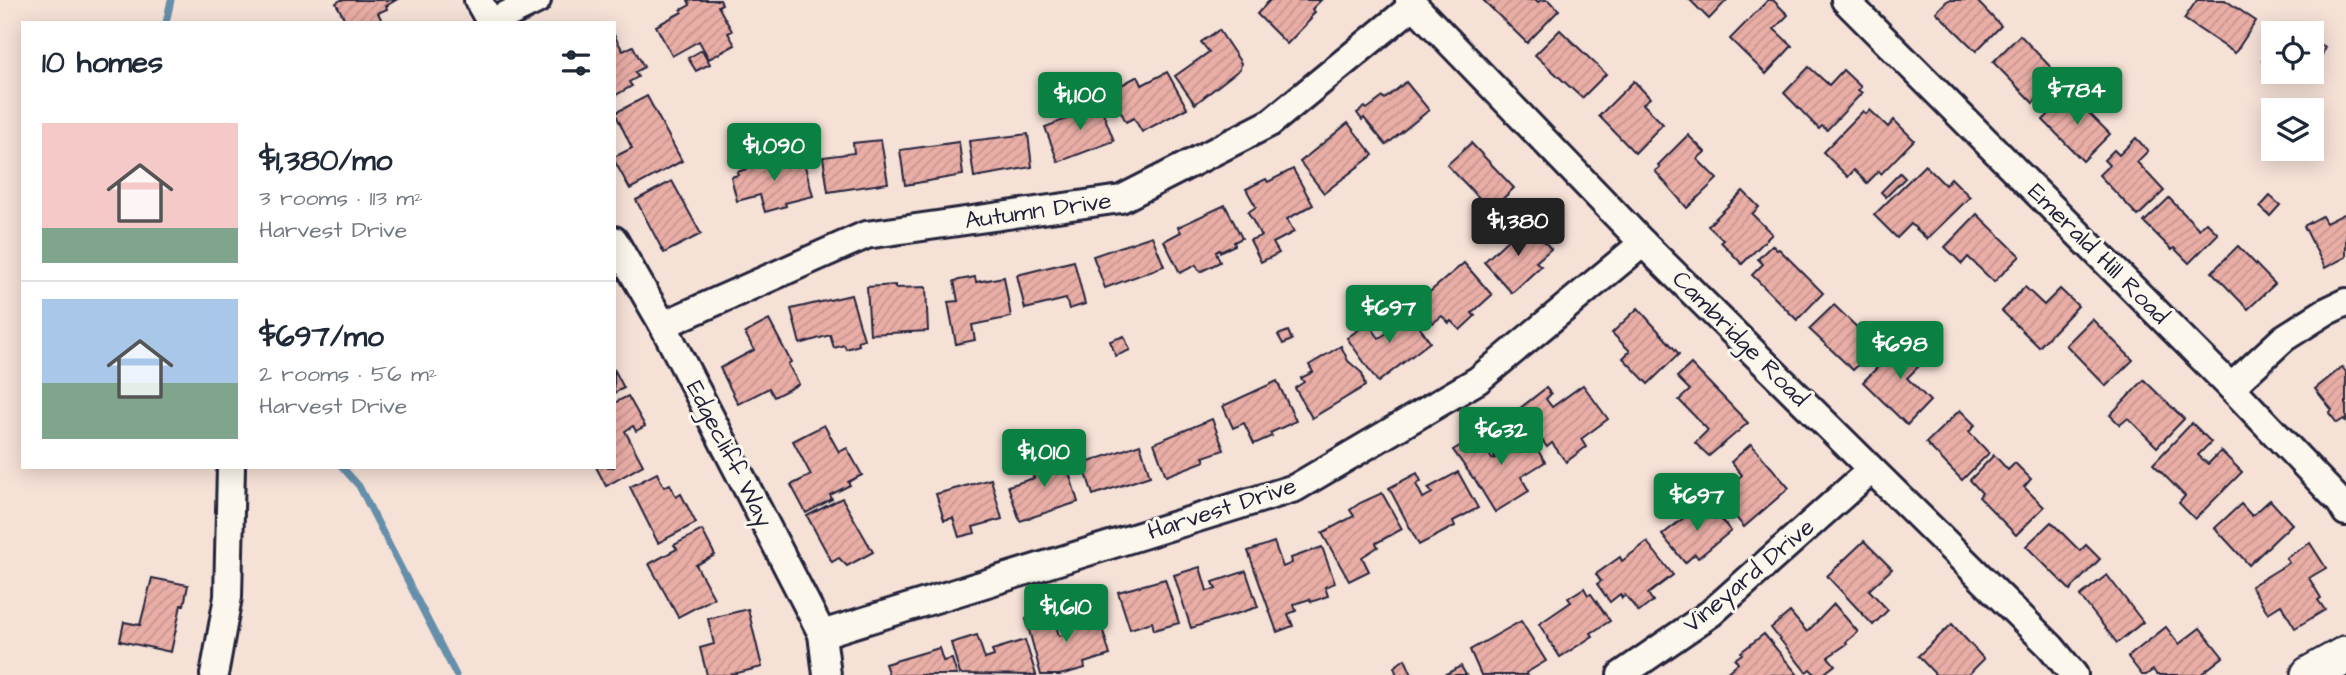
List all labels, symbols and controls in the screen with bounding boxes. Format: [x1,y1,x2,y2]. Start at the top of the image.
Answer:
map controls [2261,21,2324,161]
button: locate [2261,21,2324,84]
text: 10 homes [42,42,163,84]
icon: filters [557,44,595,82]
pin: $784 [2036,68,2118,127]
pin: $1,100 [1023,72,1137,132]
text: $784 [2048,74,2106,106]
text: $1,100 [1054,79,1106,111]
button: layers [2261,98,2324,161]
pin: $1,090 [717,124,831,183]
text: $1,090 [743,130,805,162]
text: $1,380/mo [259,140,392,182]
icon: home [98,151,182,235]
street label: Emerald Hill Road [2020,176,2176,332]
text: 3 rooms · 113 m² [259,182,423,214]
street label: Autumn Drive [963,184,1113,238]
pin: $1,380 [1461,198,1575,258]
text: $1,380 [1488,205,1548,237]
text: Harvest Drive [259,214,407,246]
street label: Cambridge Road [1663,263,1816,416]
pin: $697 [1348,286,1430,345]
text: $697 [1362,292,1416,324]
text: $697/mo [259,316,384,358]
pin: $698 [1859,322,1941,381]
icon: home [98,327,182,411]
text: $698 [1872,328,1928,360]
text: 2 rooms · 56 m² [259,358,437,390]
street label: Edgecliff Way [677,375,781,534]
text: Harvest Drive [259,390,407,422]
pin: $632 [1460,407,1542,467]
text: $632 [1475,414,1527,446]
pin: $1,010 [987,430,1101,489]
text: $1,010 [1018,436,1070,468]
street label: Harvest Drive [1143,469,1301,549]
pin: $697 [1656,474,1738,533]
text: $697 [1670,480,1724,512]
street label: Vineyard Drive [1676,511,1823,642]
pin: $1,610 [1009,584,1123,644]
text: $1,610 [1040,591,1092,623]

